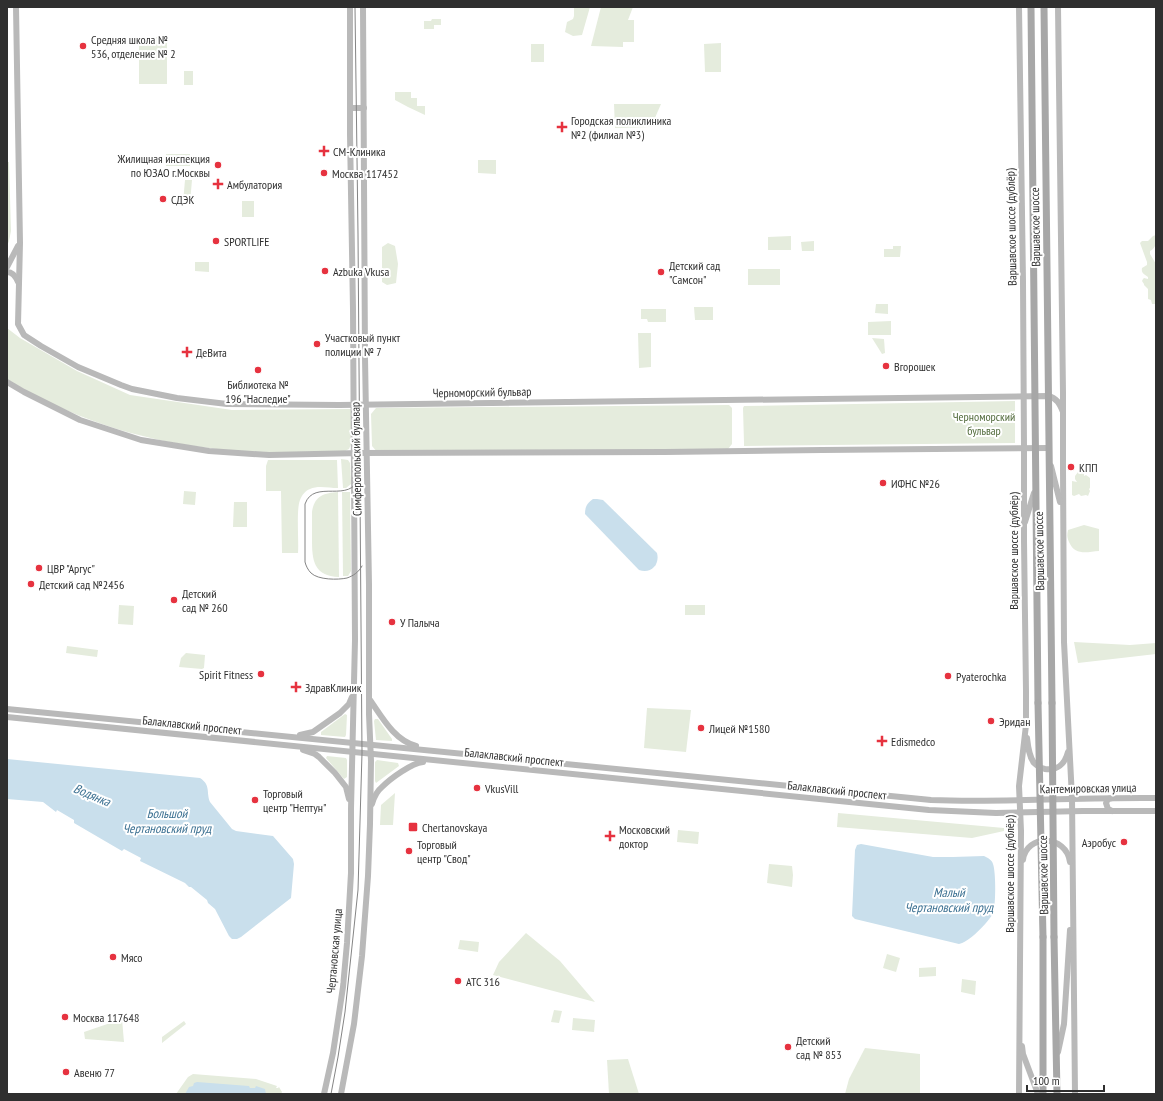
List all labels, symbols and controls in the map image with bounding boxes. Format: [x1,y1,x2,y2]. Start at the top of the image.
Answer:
place label: Средняя школа № 536, отделение № 2 [91,32,176,61]
marker: Средняя школа № 536, отделение № 2 [78,41,88,51]
place label: Городская поликлиника №2 (филиал №3) [571,113,672,142]
marker: Городская поликлиника №2 (филиал №3) [556,121,568,133]
place label: СМ-Клиника [333,144,386,159]
marker: СМ-Клиника [318,145,330,157]
place label: Жилищная инспекция по ЮЗАО г.Москвы [117,151,210,180]
marker: Жилищная инспекция по ЮЗАО г.Москвы [213,160,223,170]
place label: Москва 117452 [332,166,398,181]
marker: Москва 117452 [319,168,329,178]
street label: Варшавское шоссе (дублёр) [1002,168,1020,286]
place label: Амбулатория [227,177,282,192]
marker: Амбулатория [212,178,224,190]
street label: Варшавское шоссе [1027,187,1043,267]
place label: СДЭК [171,192,194,207]
marker: СДЭК [158,194,168,204]
place label: SPORTLIFE [224,234,269,249]
marker: SPORTLIFE [211,236,221,246]
place label: Детский сад "Самсон" [669,258,721,287]
place label: Azbuka Vkusa [333,264,389,279]
marker: Azbuka Vkusa [320,266,330,276]
marker: Детский сад "Самсон" [656,267,666,277]
place label: Участковый пункт полиции № 7 [325,330,400,359]
marker: Участковый пункт полиции № 7 [312,339,322,349]
place label: ДеВита [196,345,227,360]
marker: ДеВита [181,346,193,358]
place label: Вгорошек [894,359,936,374]
marker: Вгорошек [881,361,891,371]
marker: Библиотека № 196 "Наследие" [253,365,263,375]
place label: Библиотека № 196 "Наследие" [225,377,291,406]
street label: Черноморский бульвар [432,384,532,400]
street label: Симферопольский бульвар [348,402,364,516]
park label: Черноморский бульвар [953,409,1015,438]
place label: КПП [1079,460,1098,475]
marker: КПП [1066,462,1076,472]
place label: ИФНС №26 [891,476,940,491]
marker: ИФНС №26 [878,478,888,488]
street label: Варшавское шоссе (дублёр) [1006,492,1021,610]
street label: Варшавское шоссе [1031,511,1047,591]
place label: ЦВР "Аргус" [47,561,95,576]
marker: ЦВР "Аргус" [34,563,44,573]
place label: Детский сад №2456 [39,577,124,592]
marker: Детский сад №2456 [26,579,36,589]
place label: Детский сад № 260 [182,586,228,615]
marker: Детский сад № 260 [169,595,179,605]
place label: У Палыча [400,615,440,630]
marker: У Палыча [387,617,397,627]
place label: Spirit Fitness [199,667,253,682]
marker: Spirit Fitness [256,669,266,679]
place label: Pyaterochka [956,669,1007,684]
marker: Pyaterochka [943,671,953,681]
place label: ЗдравКлиник [305,680,362,695]
marker: ЗдравКлиник [290,681,302,693]
street label: Балаклавский проспект [142,712,242,738]
place label: Эридан [999,714,1030,729]
marker: Эридан [986,716,996,726]
place label: Лицей №1580 [708,721,770,736]
marker: Лицей №1580 [696,723,706,733]
place label: Edismedco [891,734,935,749]
marker: Edismedco [876,735,888,747]
street label: Балаклавский проспект [464,744,564,770]
street label: Балаклавский проспект [787,777,887,803]
water label: Водянка [71,780,114,811]
street label: Кантемировская улица [1039,780,1137,796]
place label: VkusVill [484,781,518,796]
marker: VkusVill [472,783,482,793]
place label: Торговый центр "Нептун" [263,786,326,815]
marker: Торговый центр "Нептун" [250,795,260,805]
water label: Большой Чертановский пруд [123,805,213,837]
street label: Варшавское шоссе (дублёр) [1002,815,1017,933]
place label: Chertanovskaya [422,820,487,835]
marker: Chertanovskaya [407,821,419,833]
place label: Московский доктор [619,822,670,851]
marker: Московский доктор [604,830,616,842]
street label: Варшавское шоссе [1035,835,1051,915]
place label: Аэробус [1082,835,1117,850]
place label: Торговый центр "Свод" [417,837,471,866]
marker: Аэробус [1119,837,1129,847]
marker: Торговый центр "Свод" [404,846,414,856]
water label: Малый Чертановский пруд [905,884,995,916]
street label: Чертановская улица [323,908,345,994]
place label: Мясо [121,950,143,965]
marker: Мясо [108,952,118,962]
place label: АТС 316 [466,974,500,989]
marker: АТС 316 [453,976,463,986]
place label: Москва 117648 [73,1010,139,1025]
marker: Москва 117648 [60,1012,70,1022]
place label: Детский сад № 853 [796,1033,842,1062]
marker: Детский сад № 853 [783,1042,793,1052]
place label: Авеню 77 [74,1065,115,1080]
marker: Авеню 77 [61,1067,71,1077]
scale bar [1027,1067,1104,1093]
text: 100 m [1033,1073,1060,1088]

